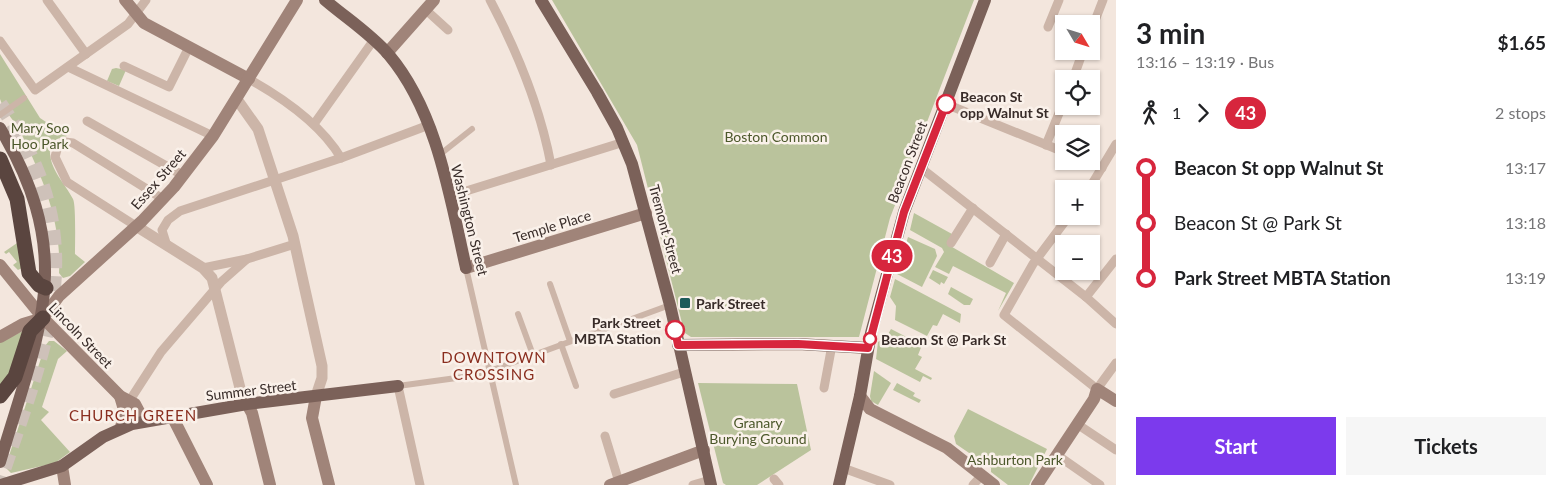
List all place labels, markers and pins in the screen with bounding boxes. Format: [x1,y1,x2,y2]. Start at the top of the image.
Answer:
place label: Beacon St opp Walnut St [960,88,1049,121]
marker: Beacon St opp Walnut St [936,94,956,114]
place label: Park Street [696,295,766,312]
marker: Park Street [678,296,692,310]
place label: Park Street MBTA Station [574,314,662,347]
marker: Park Street MBTA Station [665,320,685,340]
place label: Beacon St @ Park St [881,331,1007,348]
marker: Beacon St @ Park St [863,332,877,346]

